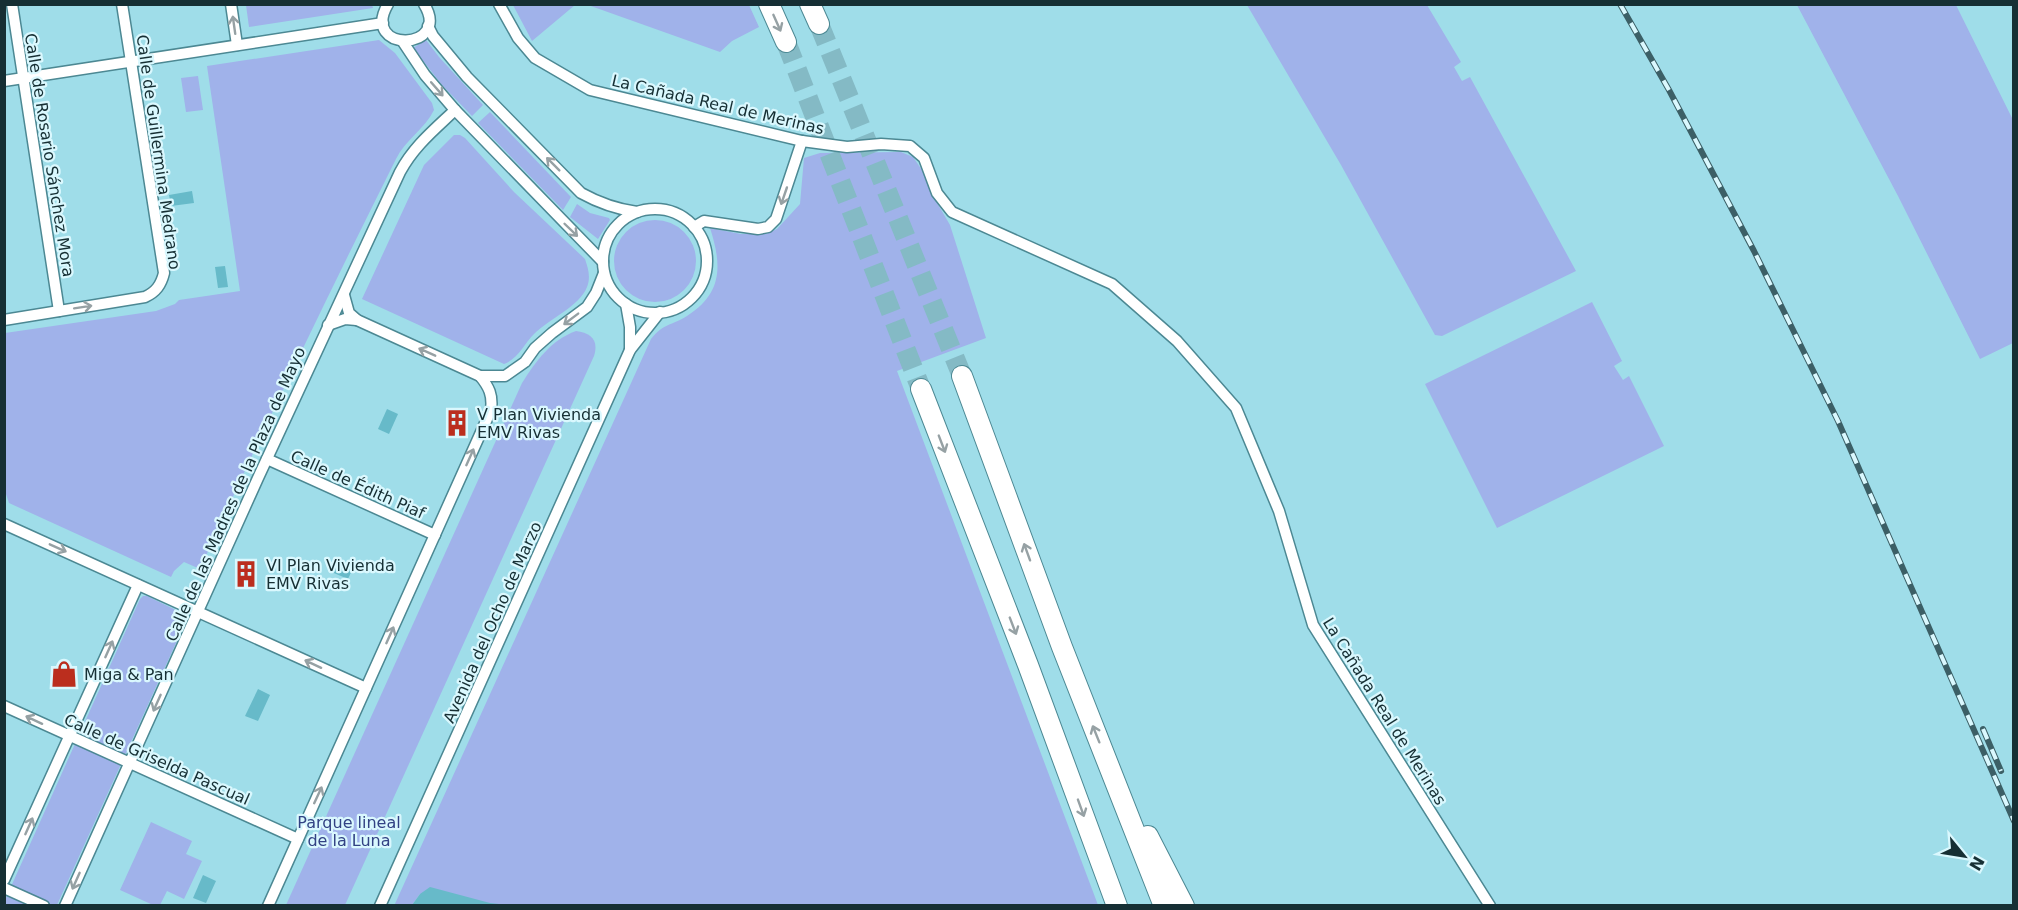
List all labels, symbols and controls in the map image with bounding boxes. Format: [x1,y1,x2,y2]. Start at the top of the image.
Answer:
one-way arrow [772,14,784,32]
one-way arrow [228,15,239,35]
street label: Calle de Rosario Sánchez Mora [21,32,78,278]
street label: Calle de Guillermina Medrano [133,33,184,271]
street label: La Cañada Real de Merinas [610,71,826,138]
one-way arrow [430,81,444,96]
one-way arrow [545,157,560,172]
one-way arrow [777,186,788,205]
one-way arrow [564,223,579,237]
one-way arrow [73,301,92,312]
one-way arrow [563,313,579,326]
street label: Calle de las Madres de la Plaza de Mayo [162,344,309,644]
one-way arrow [418,345,436,357]
place label: V Plan Vivienda EMV Rivas [477,405,601,442]
building icon: V Plan Vivienda EMV Rivas [442,408,472,438]
one-way arrow [937,434,948,453]
street label: Calle de Édith Piaf [288,446,428,523]
one-way arrow [465,449,477,467]
street label: Avenida del Ocho de Marzo [439,519,546,726]
one-way arrow [48,543,66,555]
one-way arrow [1020,543,1031,562]
place label: VI Plan Vivienda EMV Rivas [266,556,395,593]
building icon: VI Plan Vivienda EMV Rivas [231,559,261,589]
street label: La Cañada Real de Merinas [1319,614,1450,808]
one-way arrow [1008,616,1019,635]
one-way arrow [386,626,397,644]
one-way arrow [104,640,116,658]
one-way arrow [305,658,323,670]
shop icon: Miga & Pan [49,659,79,689]
place label: Miga & Pan [84,665,174,684]
one-way arrow [150,694,162,712]
street label: Calle de Griselda Pascual [61,710,253,809]
one-way arrow [26,713,44,725]
one-way arrow [1090,725,1101,744]
one-way arrow [313,786,324,804]
one-way arrow [1076,799,1087,817]
park label: Parque lineal de la Luna [297,813,401,850]
one-way arrow [23,818,35,836]
north arrow [1934,826,1994,886]
text: N [1965,853,1988,874]
one-way arrow [70,871,81,889]

